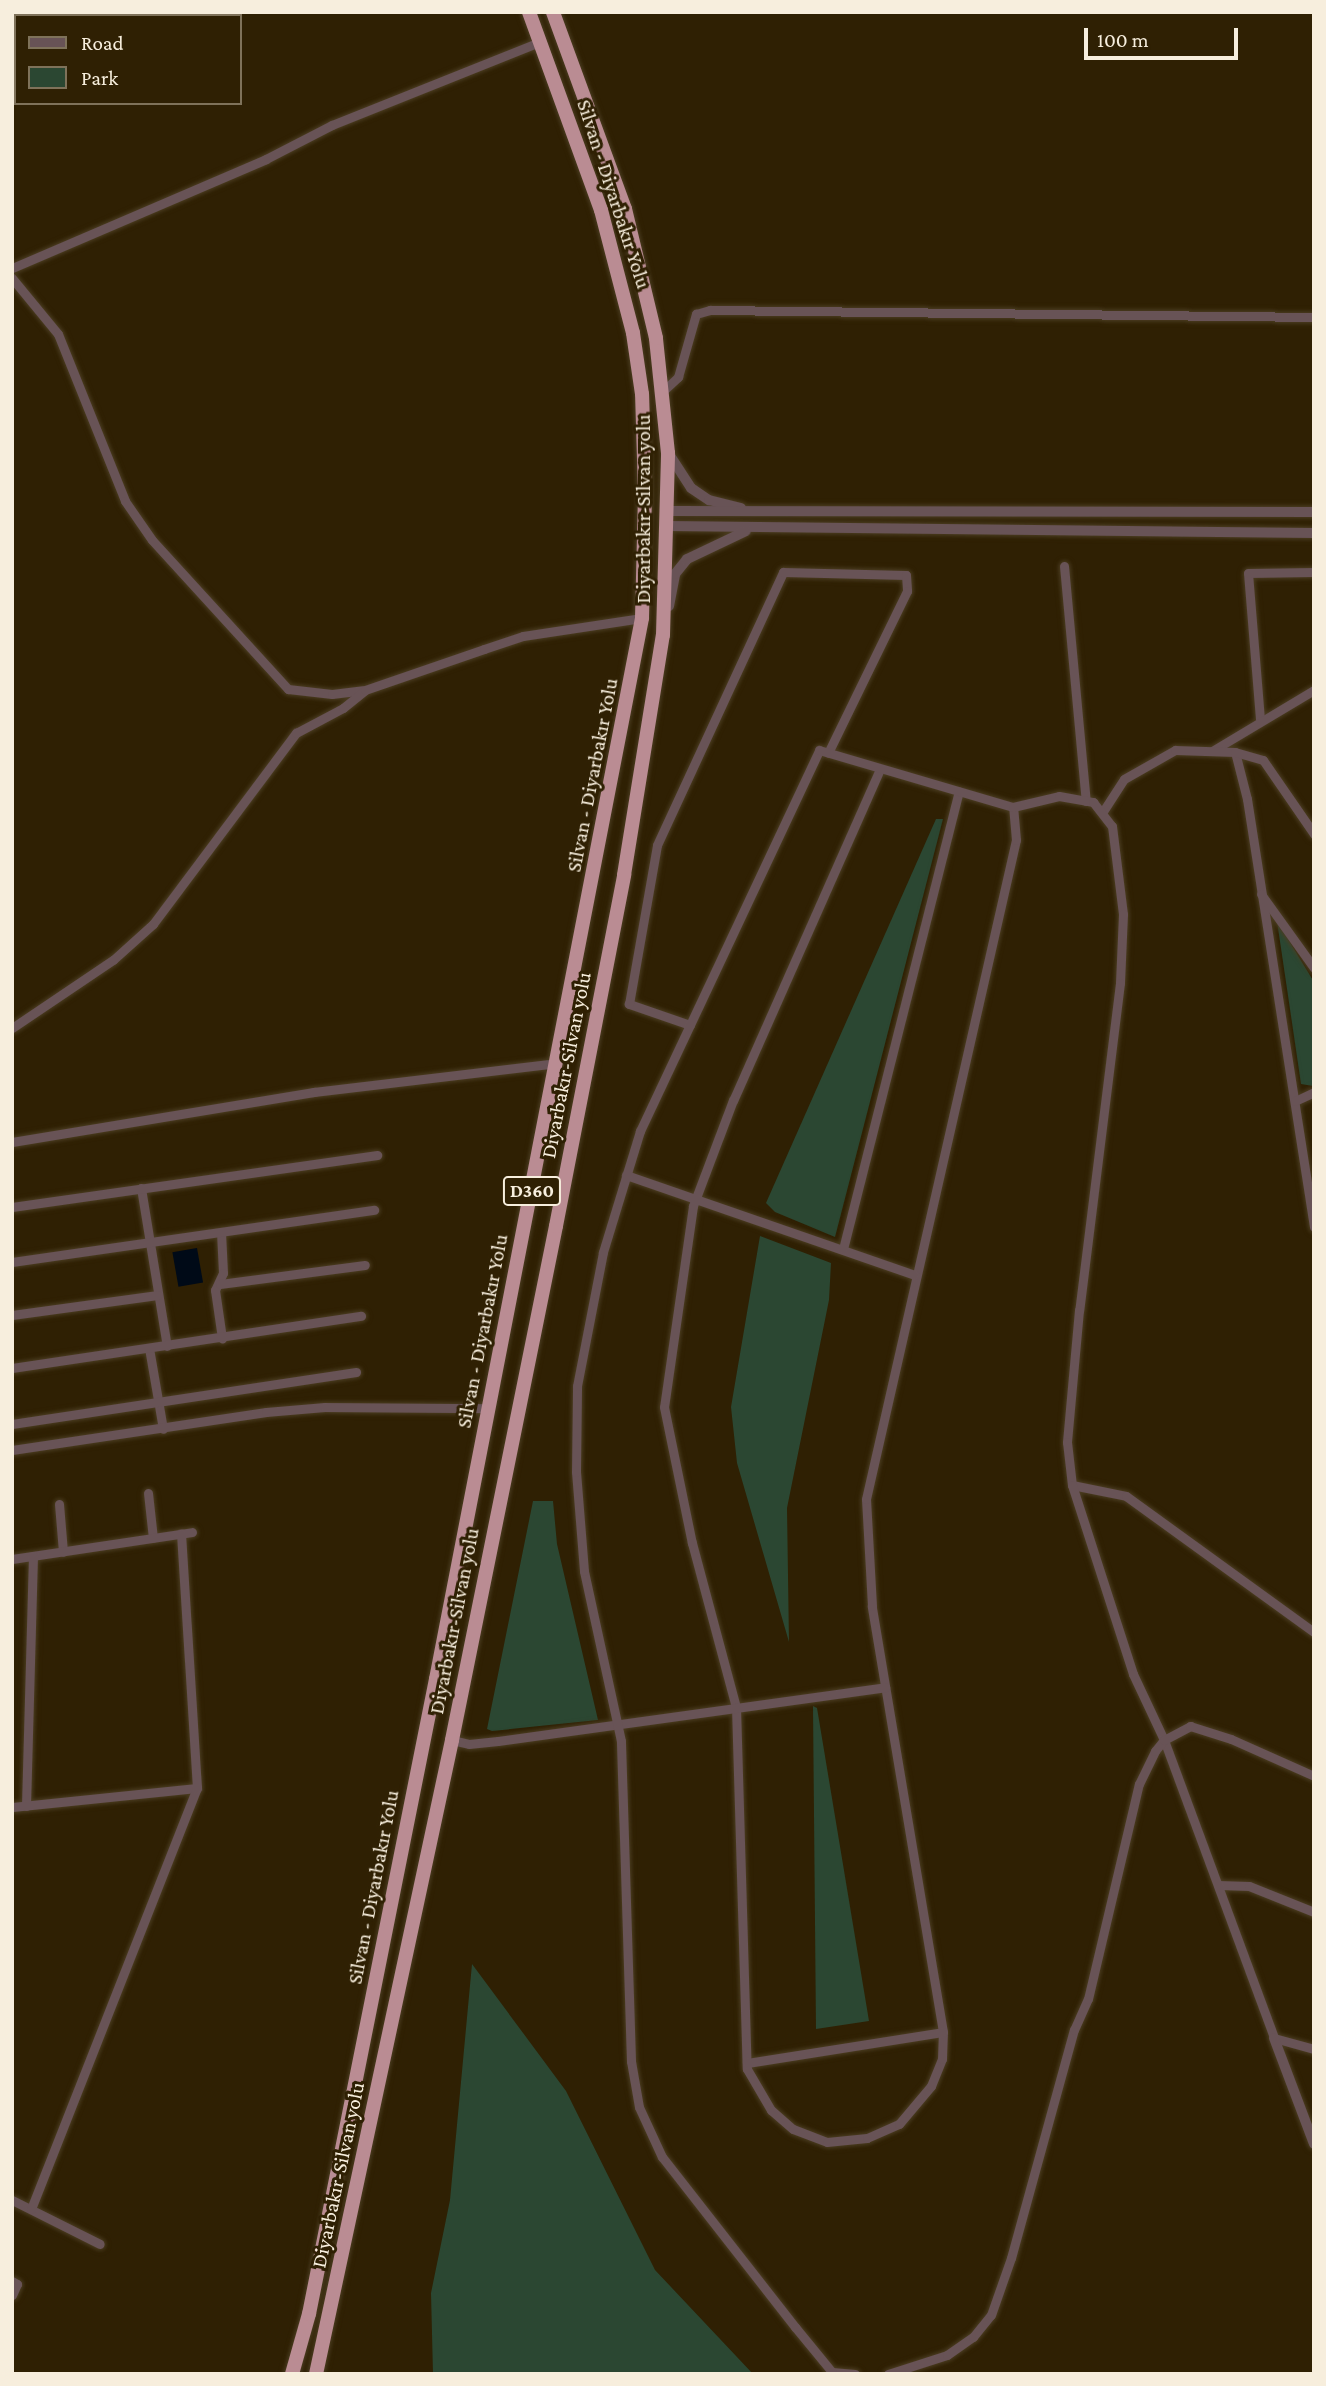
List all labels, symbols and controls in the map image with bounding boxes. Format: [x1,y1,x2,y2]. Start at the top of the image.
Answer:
legend [14,14,242,105]
scale bar [1088,14,1242,58]
text: 100 m [1097,28,1149,52]
text: Road [81,31,124,55]
text: Park [81,66,118,90]
street label: Silvan - Diyarbakır Yolu [572,96,656,292]
street label: Diyarbakır-Silvan yolu [630,414,656,604]
street label: Silvan - Diyarbakır Yolu [561,676,623,874]
street label: Diyarbakır-Silvan yolu [536,970,596,1160]
road number: D360 [502,1176,562,1206]
street label: Silvan - Diyarbakır Yolu [451,1232,513,1430]
street label: Diyarbakır-Silvan yolu [424,1526,484,1716]
street label: Silvan - Diyarbakır Yolu [342,1788,404,1986]
street label: Diyarbakır-Silvan yolu [306,2080,370,2270]

